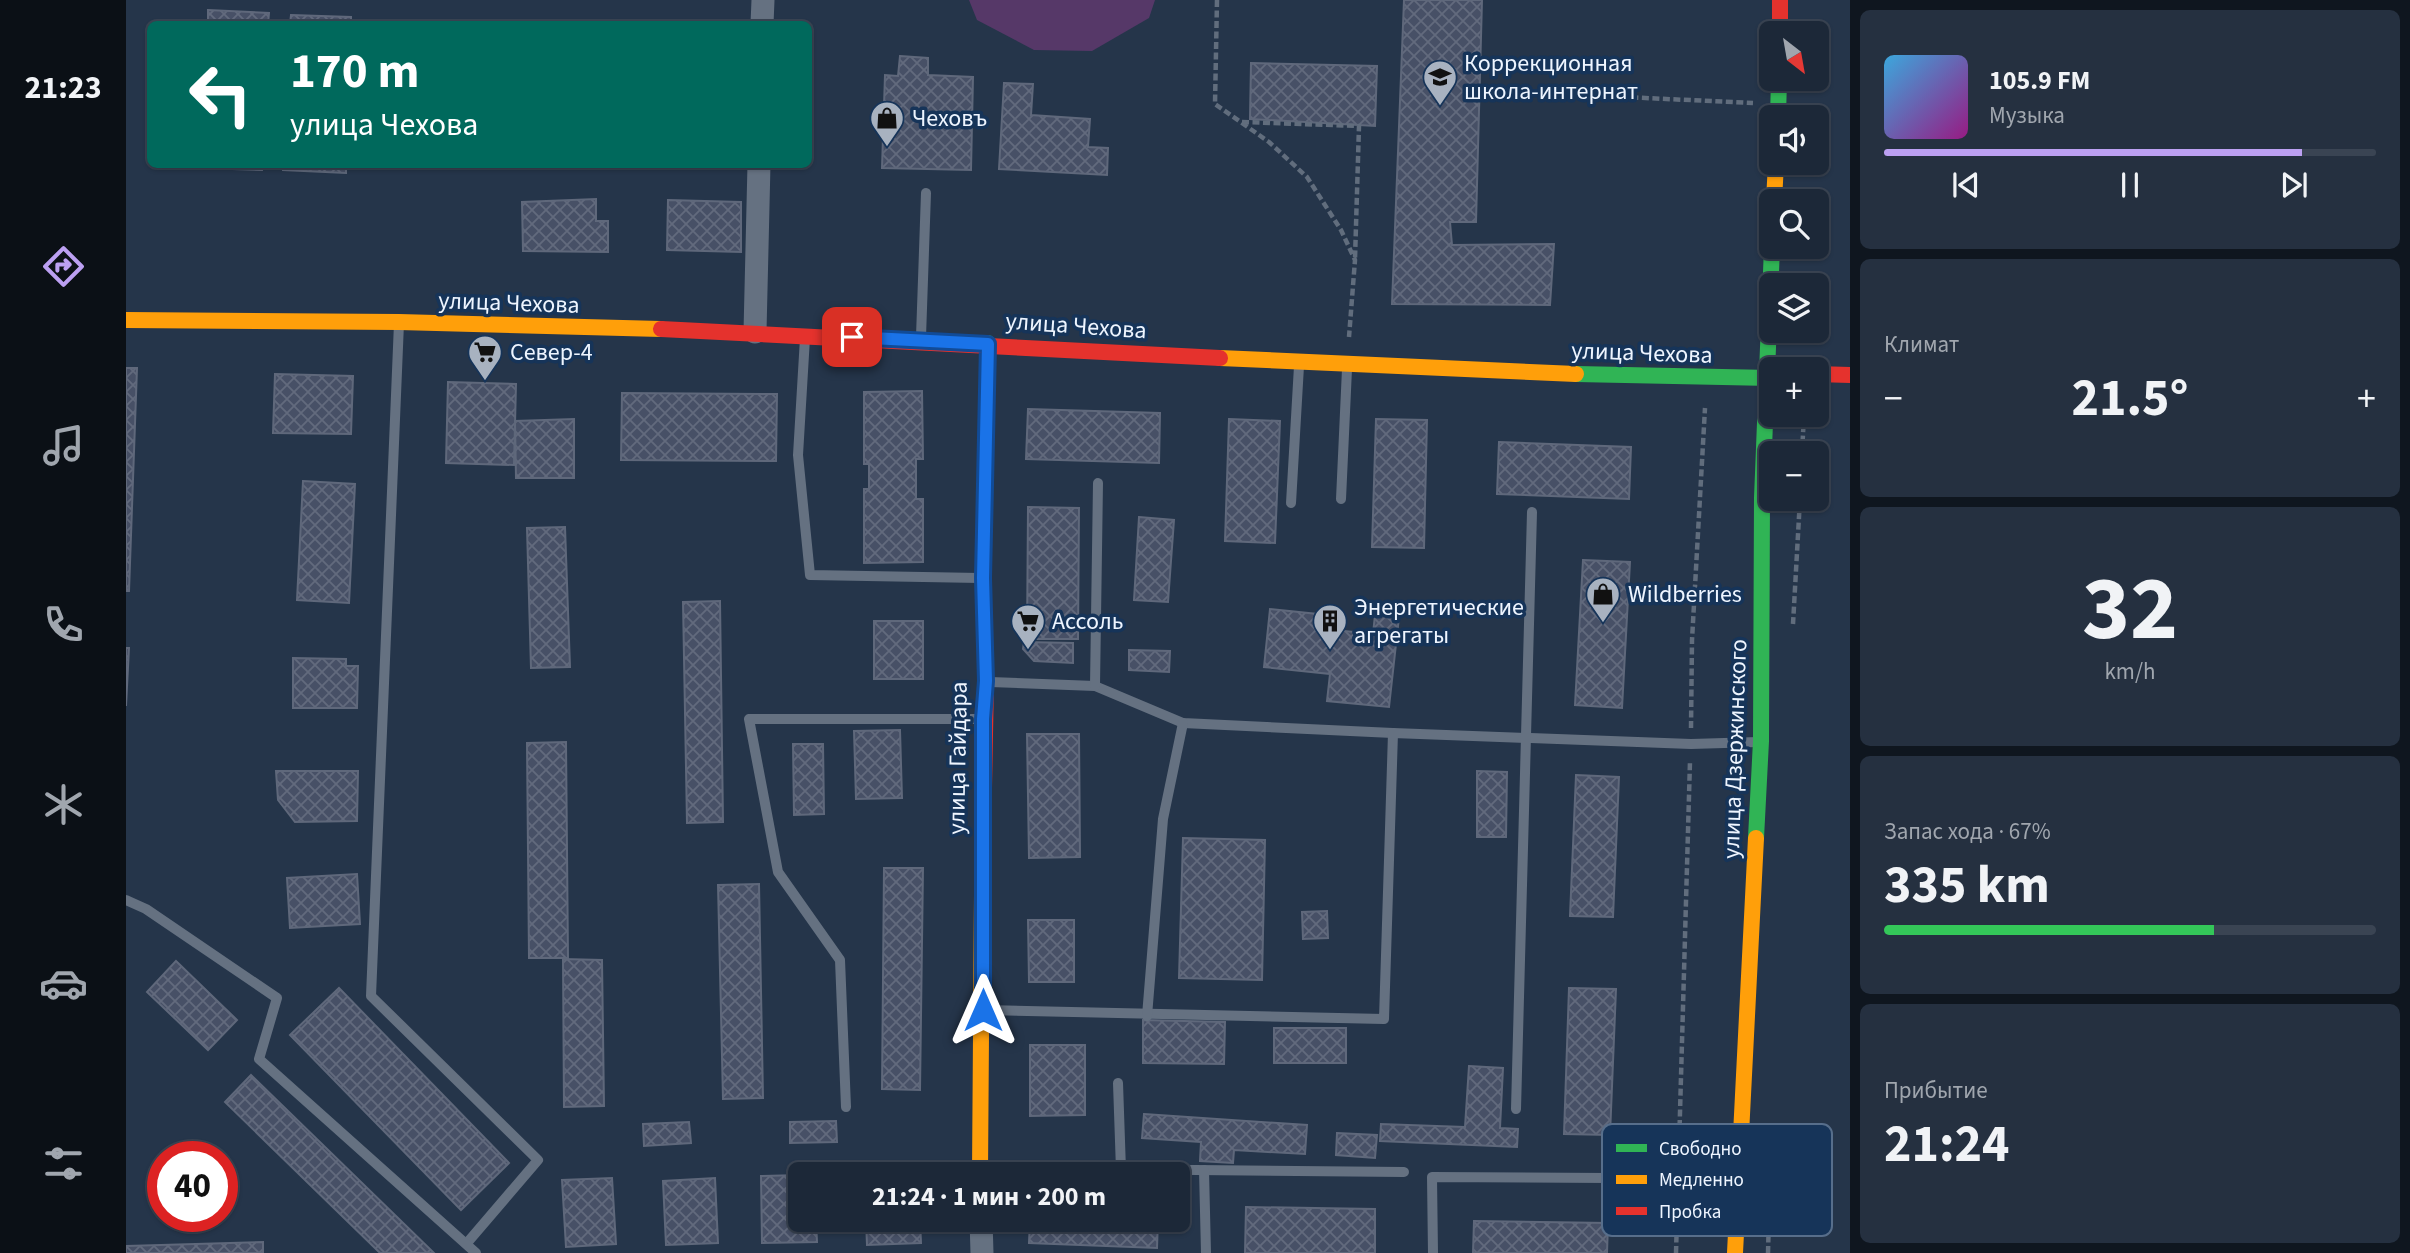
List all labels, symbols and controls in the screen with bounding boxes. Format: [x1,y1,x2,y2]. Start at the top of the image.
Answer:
north arrow [1759,21,1829,91]
map controls [1759,21,1829,511]
text: 170 m [290,37,419,107]
place label: Коррекционная школа-интернат [1464,46,1638,109]
icon: left [175,49,266,140]
school or university icon: Коррекционная школа-интернат [1421,58,1459,107]
text: 105.9 FM [1989,62,2090,99]
text: 21:23 [24,65,102,111]
shop icon: Чеховъ [868,99,906,148]
text: Музыка [1989,99,2065,132]
place label: Чеховъ [912,101,987,136]
text: улица Чехова [290,102,479,148]
button: sound [1759,105,1829,175]
icon: previous [1947,166,1985,204]
icon: pause [2111,166,2149,204]
icon: next [2275,166,2313,204]
button: search [1759,189,1829,259]
icon: directions [39,242,88,291]
button: layers [1759,273,1829,343]
street label: улица Чехова [438,283,580,323]
street label: улица Чехова [1004,304,1148,348]
pin [822,307,882,367]
icon: arrive [833,318,871,356]
text: Климат [1884,328,1959,361]
supermarket icon: Север-4 [466,333,504,382]
street label: улица Чехова [1571,333,1713,373]
place label: Север-4 [510,335,593,370]
button: + [1759,357,1829,427]
text: 21.5° [2072,362,2188,436]
text: − [1884,372,1903,426]
text: + [2357,372,2376,426]
icon: music [39,421,88,470]
button: − [1759,441,1829,511]
text: 32 [2082,545,2178,674]
shop icon: Wildberries [1584,575,1622,624]
place label: Wildberries [1628,577,1742,612]
place label: Энергетические агрегаты [1354,590,1524,653]
icon: phone [39,600,88,649]
supermarket icon: Ассоль [1009,602,1047,651]
building icon: Энергетические агрегаты [1311,602,1349,651]
place label: Ассоль [1052,604,1123,639]
street label: улица Дзержинского [1714,638,1756,860]
text: km/h [2104,655,2156,688]
street label: улица Гайдара [939,681,977,835]
icon: climate [39,780,88,829]
text: Запас хода · 67% [1884,815,2051,848]
text: 335 km [1884,849,2050,923]
icon: car [39,959,88,1008]
position arrow [946,973,1020,1047]
text: Прибытие [1884,1074,1988,1107]
text: 21:24 [1884,1108,2009,1182]
legend [1602,1124,1832,1236]
text: Свободно [1659,1136,1742,1163]
icon: filters [39,1139,88,1188]
speed limit sign: 40 [147,1141,238,1232]
text: Медленно [1659,1167,1744,1194]
text: 21:24 · 1 мин · 200 m [872,1178,1106,1215]
text: Пробка [1659,1199,1721,1226]

